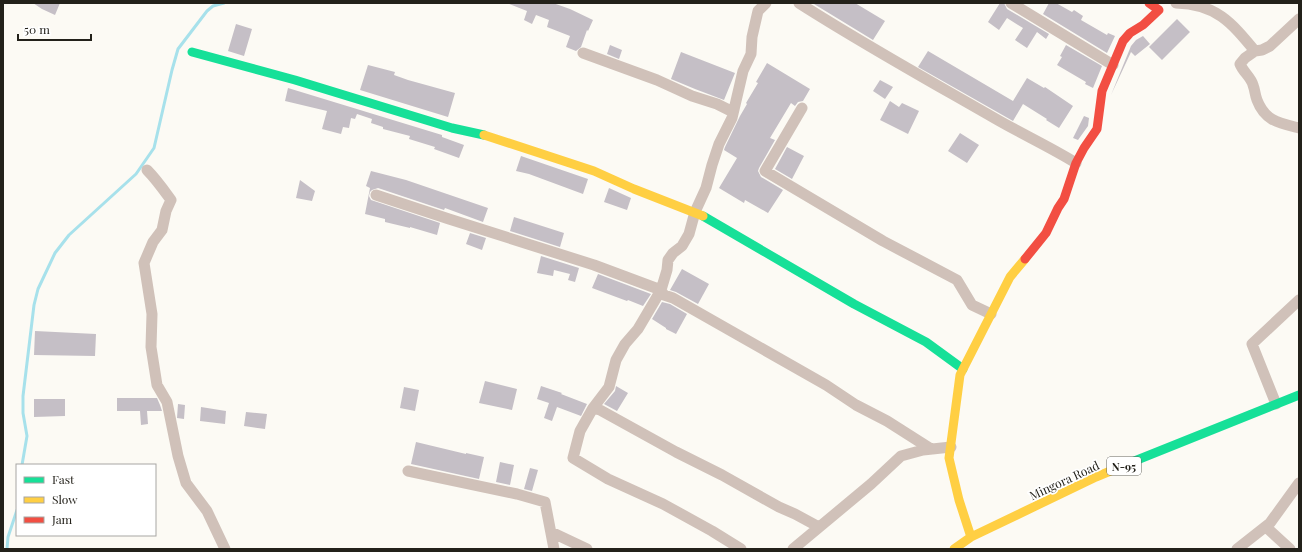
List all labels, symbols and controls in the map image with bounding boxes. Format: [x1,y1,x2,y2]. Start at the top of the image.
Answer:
scale bar [18,16,91,42]
text: 50 m [24,21,50,37]
street label: Mingora Road [1027,457,1102,503]
road number: N-95 [1107,457,1141,475]
legend [16,464,156,536]
text: Fast [52,471,75,487]
text: Slow [52,491,78,507]
text: Jam [51,511,73,527]

